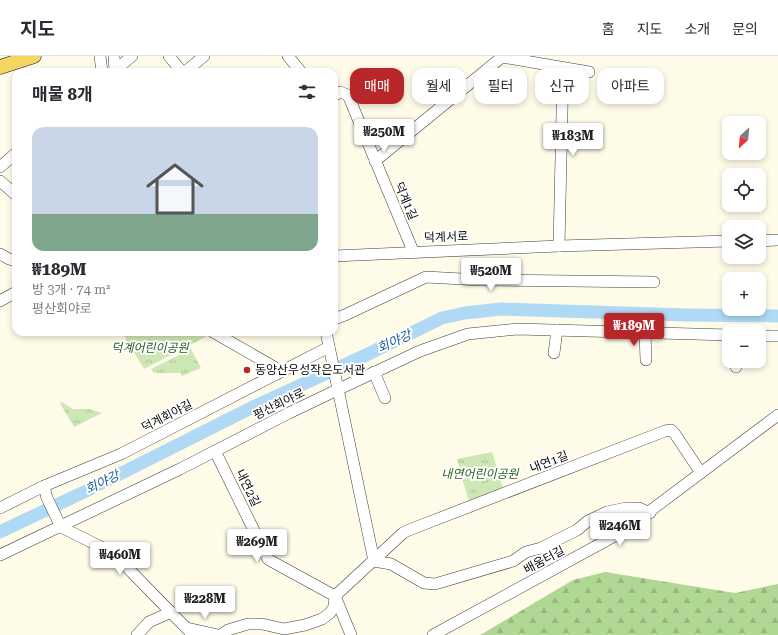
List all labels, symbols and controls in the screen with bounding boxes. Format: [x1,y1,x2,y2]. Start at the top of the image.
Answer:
text: 지도 [20,18,55,41]
text: 홈 [602,21,615,37]
text: 지도 [637,21,662,37]
text: 소개 [684,21,710,37]
text: 문의 [732,21,758,37]
chip: 매매 [350,68,404,104]
chip: 월세 [412,68,466,104]
chip: 필터 [474,68,527,104]
chip: 신규 [535,68,589,104]
chip: 아파트 [597,68,664,104]
icon: filters [296,81,318,103]
text: 매물 8개 [32,84,93,104]
north arrow [722,116,766,160]
map controls [722,116,766,368]
pin: ₩250M [356,119,412,153]
pin: ₩183M [545,123,601,157]
text: ₩250M [363,124,405,139]
text: ₩183M [552,128,594,143]
icon: home [139,153,211,225]
button: locate [722,168,766,212]
street label: 덕계1길 [392,180,420,222]
button: layers [722,220,766,264]
street label: 덕계서로 [424,229,468,245]
pin: ₩520M [463,258,519,292]
text: ₩189M [32,259,87,279]
text: ₩520M [470,263,512,278]
button: + [722,272,766,316]
text: 방 3개 · 74 m² [32,282,110,297]
text: 평산회야로 [32,301,92,316]
pin: ₩189M [606,313,662,347]
text: ₩189M [613,318,655,333]
button: − [722,324,766,368]
water label: 회야강 [375,326,415,356]
park label: 덕계어린이공원 [111,341,190,355]
place label: 동양산우성작은도서관 [255,363,365,377]
marker: 동양산우성작은도서관 [242,365,252,375]
street label: 평산회야로 [251,386,307,422]
street label: 덕계회야길 [139,397,195,435]
street label: 내연1길 [528,448,570,476]
water label: 회야강 [83,467,123,497]
street label: 내연2길 [233,467,263,509]
park label: 내연어린이공원 [441,467,520,481]
pin: ₩246M [592,513,648,547]
text: ₩246M [599,518,641,533]
pin: ₩269M [229,529,285,563]
text: ₩269M [236,534,278,549]
pin: ₩460M [92,542,148,576]
street label: 배움터길 [521,543,567,577]
text: ₩460M [99,547,141,562]
pin: ₩228M [177,586,233,620]
text: ₩228M [184,591,226,606]

